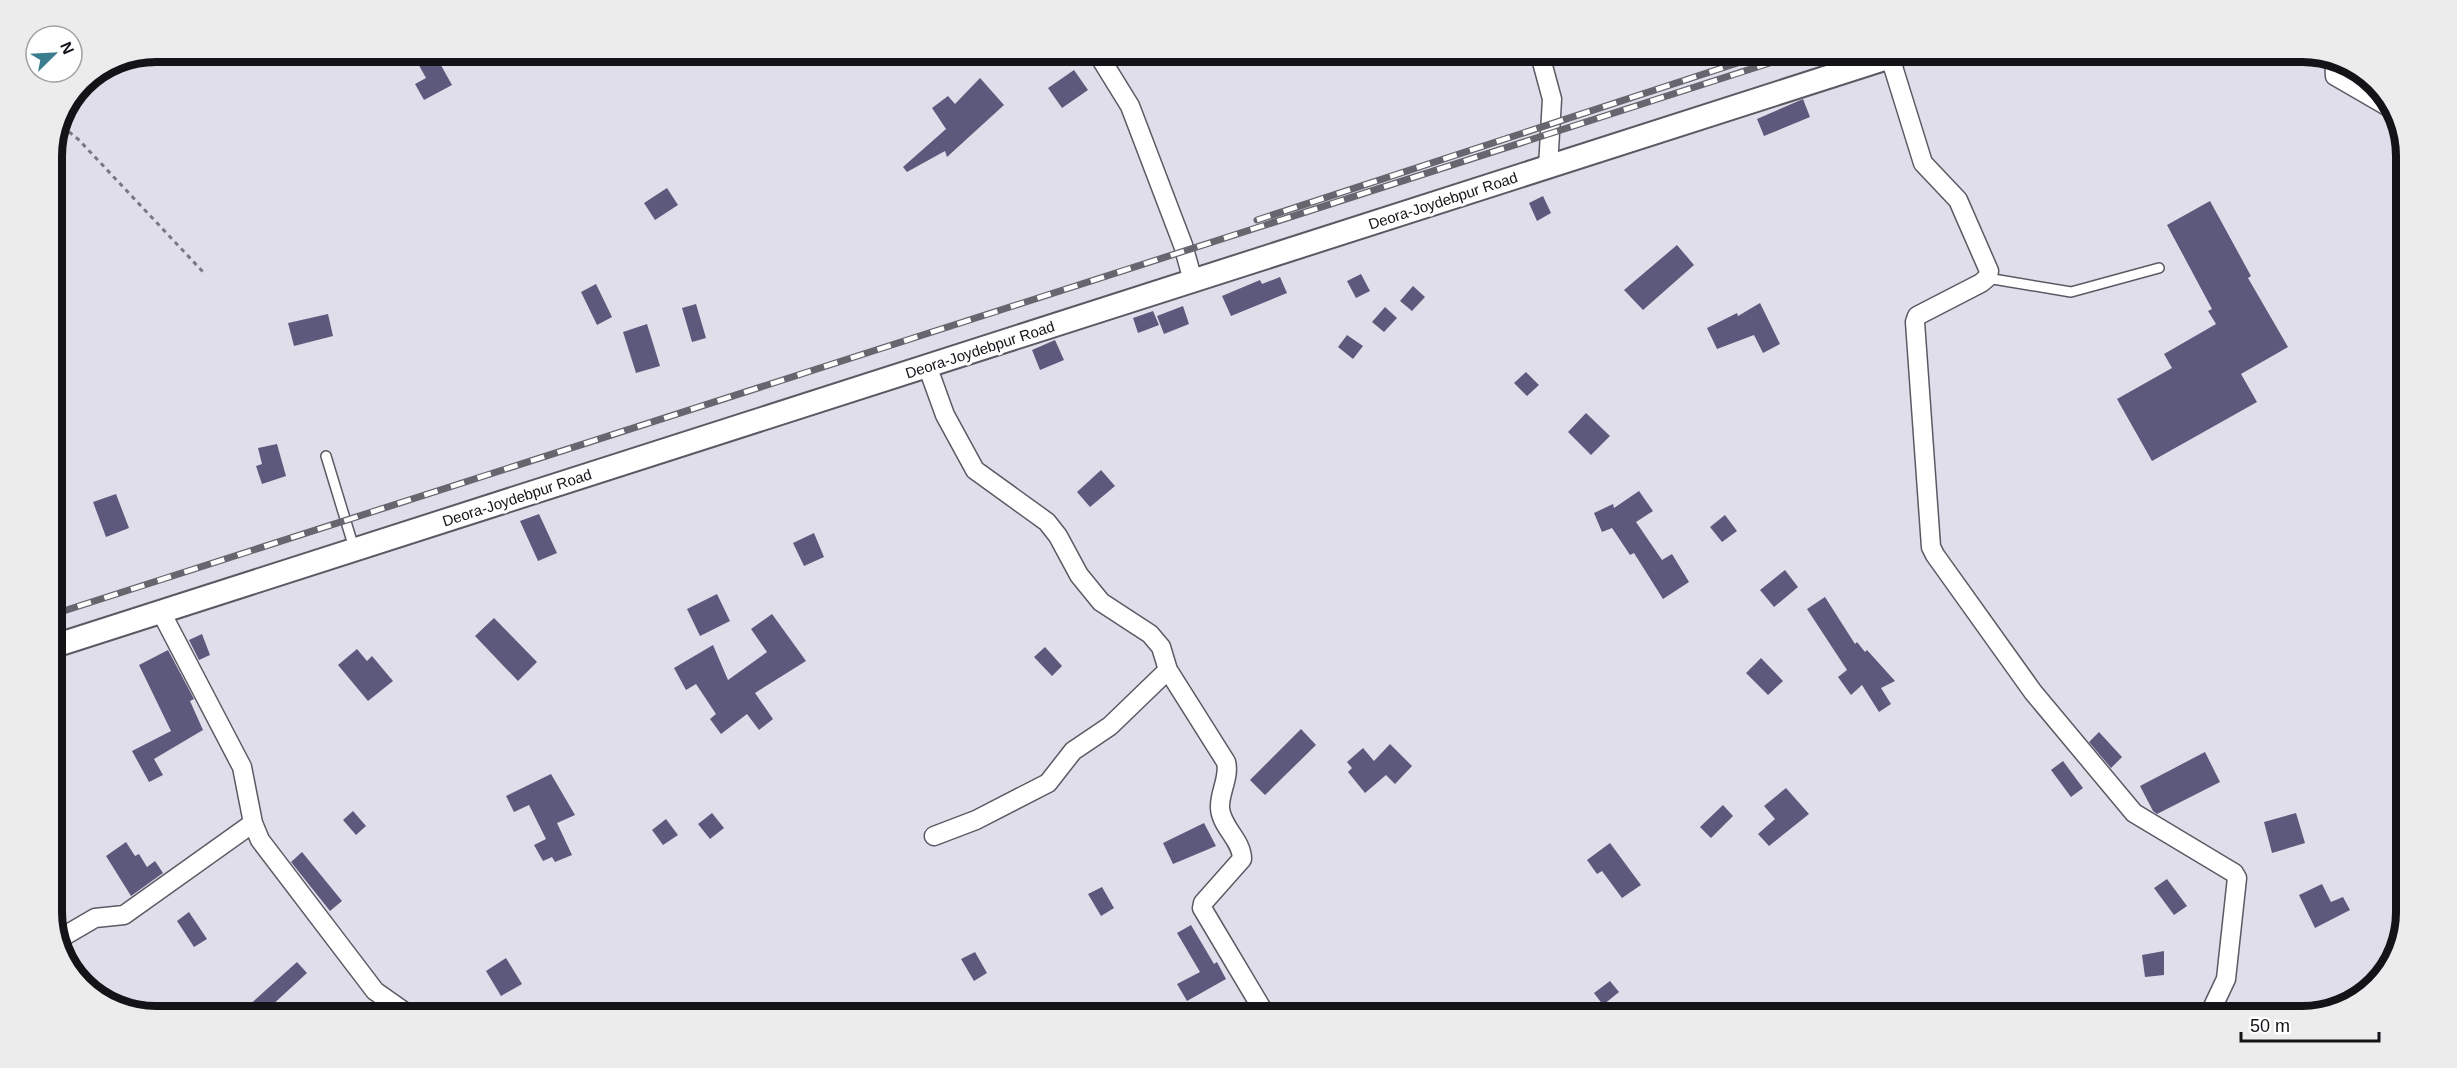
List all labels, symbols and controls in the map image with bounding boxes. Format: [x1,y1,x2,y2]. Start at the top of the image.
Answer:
north arrow [24,24,84,84]
text: N [57,39,77,57]
street label: Deora-Joydebpur Road [1366,168,1520,233]
street label: Deora-Joydebpur Road [903,317,1057,382]
street label: Deora-Joydebpur Road [440,465,594,530]
scale bar [2241,1005,2379,1043]
text: 50 m [2250,1016,2290,1036]

